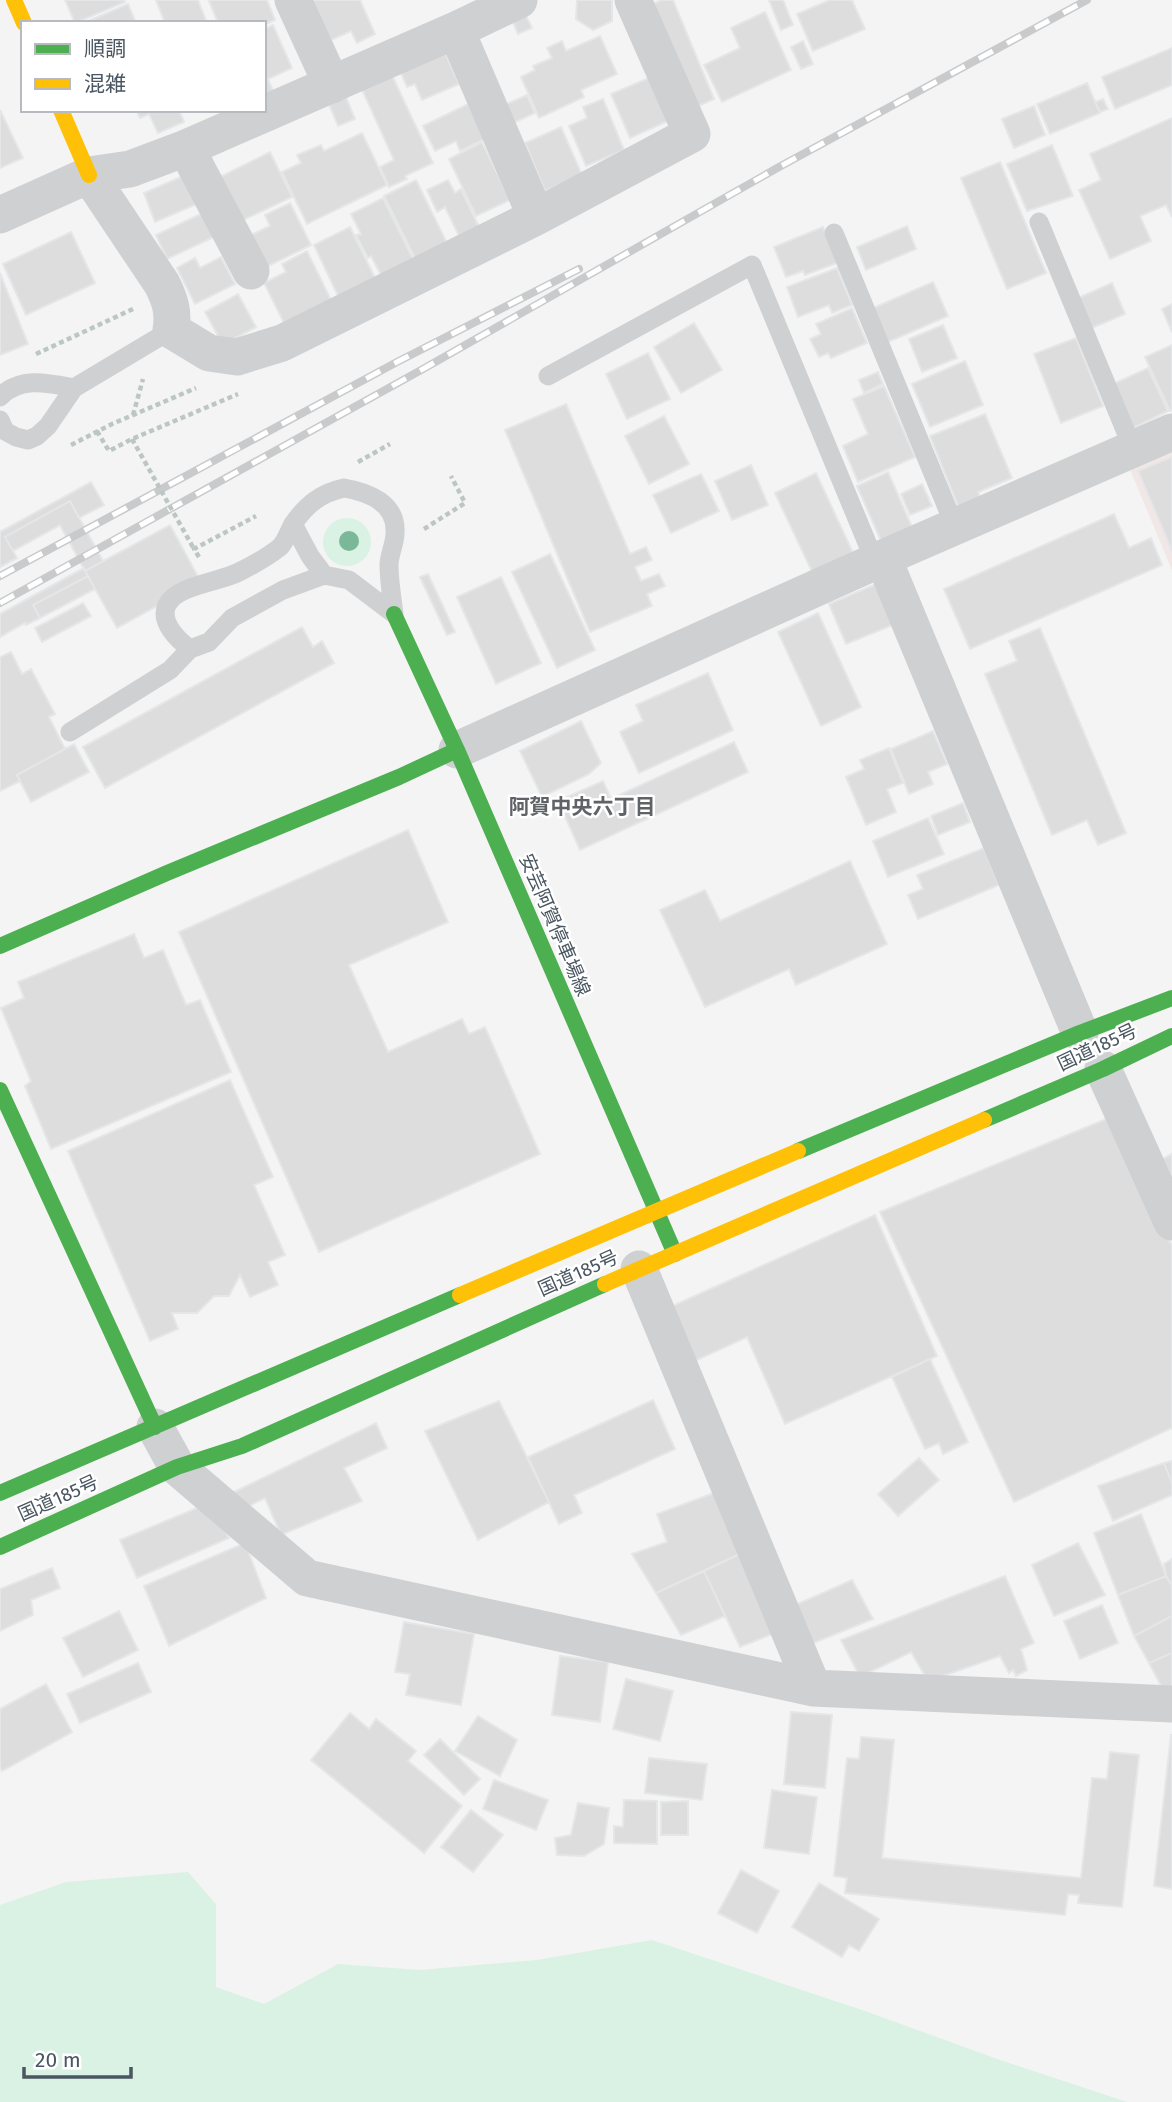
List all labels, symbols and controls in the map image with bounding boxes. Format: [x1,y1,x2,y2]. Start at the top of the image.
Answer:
legend [21,21,266,112]
text: 順調 [84,36,126,62]
text: 混雑 [84,71,126,97]
district label: 阿賀中央六丁目 [509,794,656,820]
street label: 安芸阿賀停車場線 [515,851,595,999]
street label: 国道185号 [1054,1019,1140,1075]
street label: 国道185号 [534,1245,622,1301]
street label: 国道185号 [14,1470,102,1526]
scale bar [24,2036,131,2080]
text: 20 m [35,2047,81,2073]

